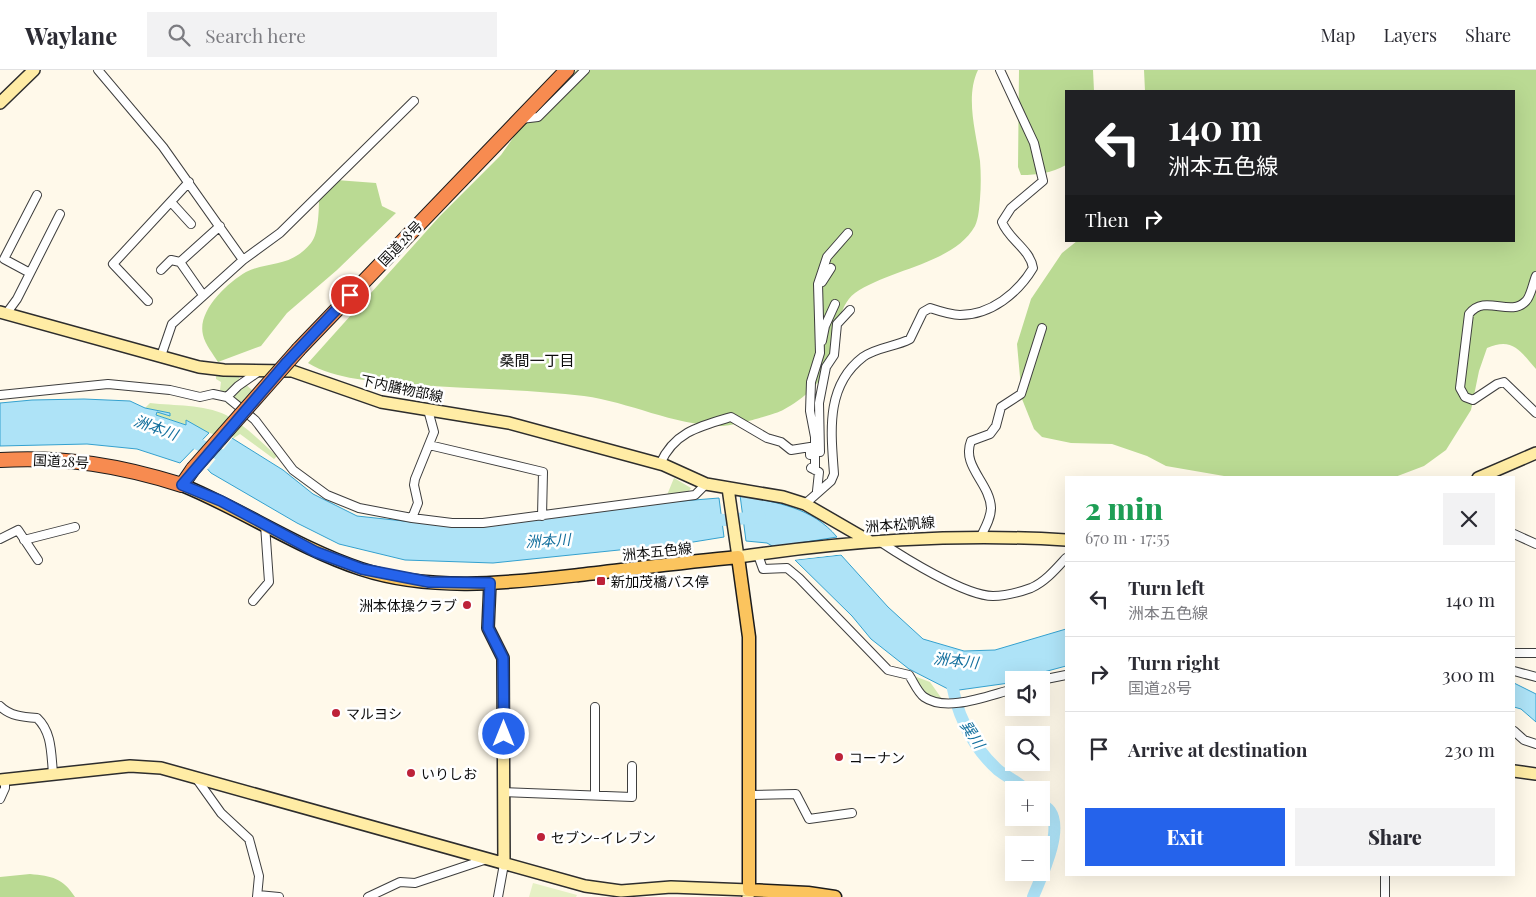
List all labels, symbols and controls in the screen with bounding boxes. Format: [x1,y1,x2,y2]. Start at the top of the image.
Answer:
search box [147,12,497,57]
text: Waylane [25,19,117,51]
icon: search [165,21,193,49]
text: Search here [205,22,306,48]
text: Map [1320,23,1355,47]
text: Layers [1383,23,1437,47]
text: Share [1465,23,1511,47]
text: 140 m [1168,103,1262,150]
icon: left [1085,110,1150,175]
text: 洲本五色線 [1168,150,1278,180]
icon: right [1139,205,1167,233]
text: Then [1085,206,1129,232]
street label: 国道28号 [374,216,426,270]
pin [329,274,371,316]
icon: arrive [336,281,364,309]
district label: 桑間一丁目 [499,350,575,370]
street label: 下内膳物部線 [359,370,445,406]
water label: 洲本川 [131,410,182,445]
street label: 国道28号 [33,450,89,472]
text: 2 min [1085,488,1163,528]
button: close [1443,493,1495,545]
street label: 洲本松帆線 [864,512,936,536]
text: 670 m · 17:55 [1085,527,1170,548]
water label: 洲本川 [525,529,573,551]
street label: 洲本五色線 [621,538,693,564]
place label: 新加茂橋バス停 [611,572,709,591]
text: Turn left [1128,574,1205,600]
marker: 新加茂橋バス停 [595,575,607,587]
icon: left [1085,585,1113,613]
text: 140 m [1446,586,1495,612]
place label: 洲本体操クラブ [359,596,457,615]
marker: 洲本体操クラブ [461,599,473,611]
text: 洲本五色線 [1128,602,1208,623]
water label: 洲本川 [933,648,981,673]
text: Turn right [1128,649,1220,675]
icon: right [1085,660,1113,688]
text: 300 m [1442,661,1495,687]
map controls [1005,671,1050,881]
button: sound [1005,671,1050,716]
text: 国道28号 [1128,677,1192,698]
place label: マルヨシ [346,704,402,723]
marker: マルヨシ [330,707,342,719]
position arrow [477,707,529,759]
water label: 巽川 [956,716,991,754]
button: search [1005,726,1050,771]
icon: arrive [1085,735,1113,763]
text: Arrive at destination [1128,736,1308,762]
text: 230 m [1444,736,1495,762]
place label: コーナン [849,748,905,767]
marker: コーナン [833,751,845,763]
place label: いりしお [421,764,477,783]
marker: いりしお [405,767,417,779]
button: + [1005,781,1050,826]
button: Exit [1085,808,1285,866]
button: Share [1295,808,1495,866]
place label: セブン-イレブン [551,828,656,847]
marker: セブン-イレブン [535,831,547,843]
button: − [1005,836,1050,881]

